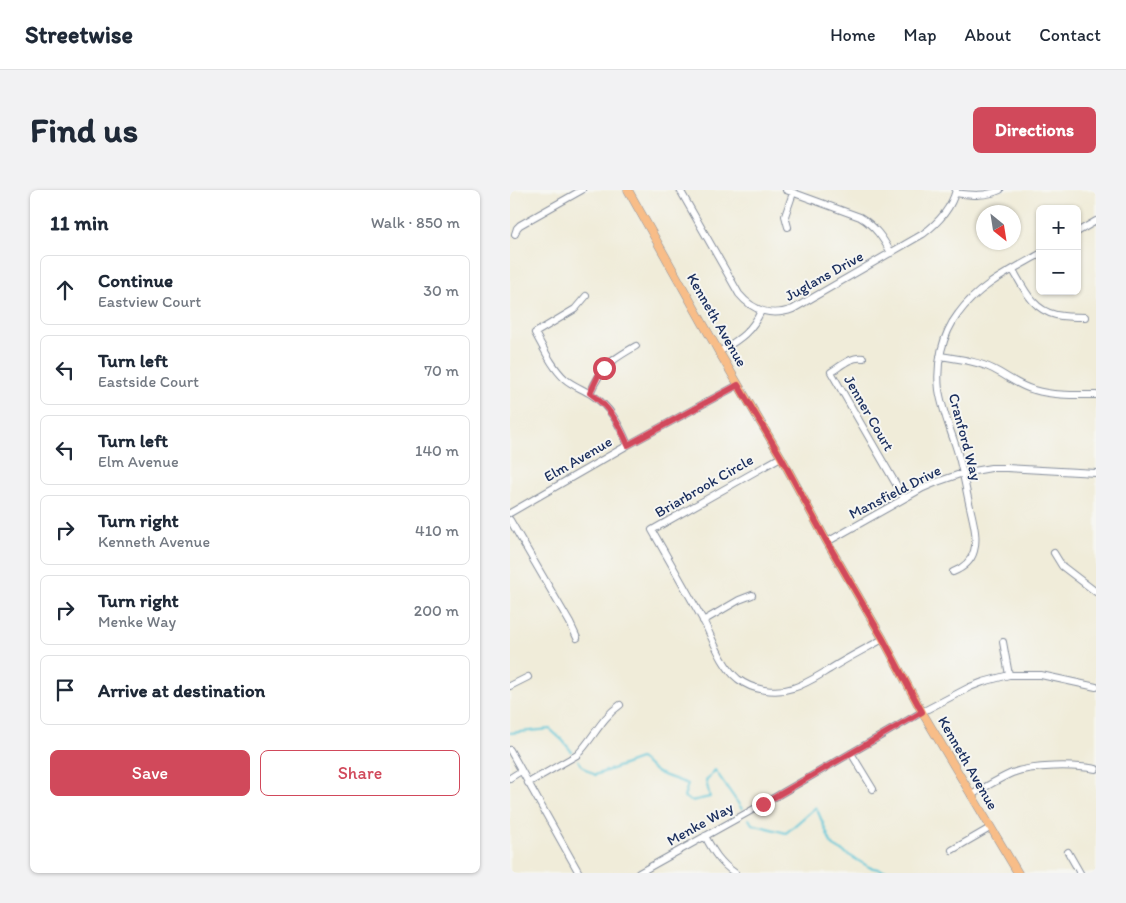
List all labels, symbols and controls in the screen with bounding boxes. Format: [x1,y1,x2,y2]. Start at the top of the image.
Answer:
text: Streetwise [25,20,133,49]
text: Home [830,24,876,46]
text: Map [904,24,937,46]
text: About [965,24,1011,46]
text: Contact [1039,24,1101,46]
button: Directions [973,107,1096,153]
text: Find us [30,109,138,151]
north arrow [976,205,1021,250]
map controls [1036,205,1081,295]
button: + [1036,205,1081,250]
text: 11 min [50,210,108,235]
text: Walk · 850 m [371,213,460,232]
street label: Juglans Drive [782,247,866,305]
button: − [1036,250,1081,295]
text: Continue [98,269,173,292]
street label: Kenneth Avenue [683,270,751,370]
icon: ahead [51,276,79,304]
text: 30 m [423,281,459,300]
text: Eastview Court [98,292,201,311]
text: Turn left [98,349,168,372]
icon: left [51,356,79,384]
route start [593,357,616,380]
text: 70 m [424,361,459,380]
text: Eastside Court [98,372,199,391]
street label: Jenner Court [840,372,898,454]
street label: Cranford Way [945,391,985,483]
text: Turn left [98,429,168,452]
street label: Elm Avenue [541,432,615,486]
icon: left [51,436,79,464]
text: 140 m [415,441,459,460]
street label: Briarbrook Circle [652,451,756,521]
text: Elm Avenue [98,452,179,471]
street label: Mansfield Drive [846,461,944,523]
text: Turn right [98,509,179,532]
icon: right [51,516,79,544]
text: 410 m [415,521,459,540]
text: Kenneth Avenue [98,532,210,551]
text: Turn right [98,589,179,612]
icon: right [51,596,79,624]
text: 200 m [414,601,459,620]
text: Menke Way [98,612,176,631]
icon: arrive [51,676,79,704]
text: Arrive at destination [98,679,265,702]
street label: Kenneth Avenue [934,713,1002,813]
button: Save [50,750,250,796]
button: Share [260,750,460,796]
route end [752,793,775,816]
street label: Menke Way [664,798,736,850]

